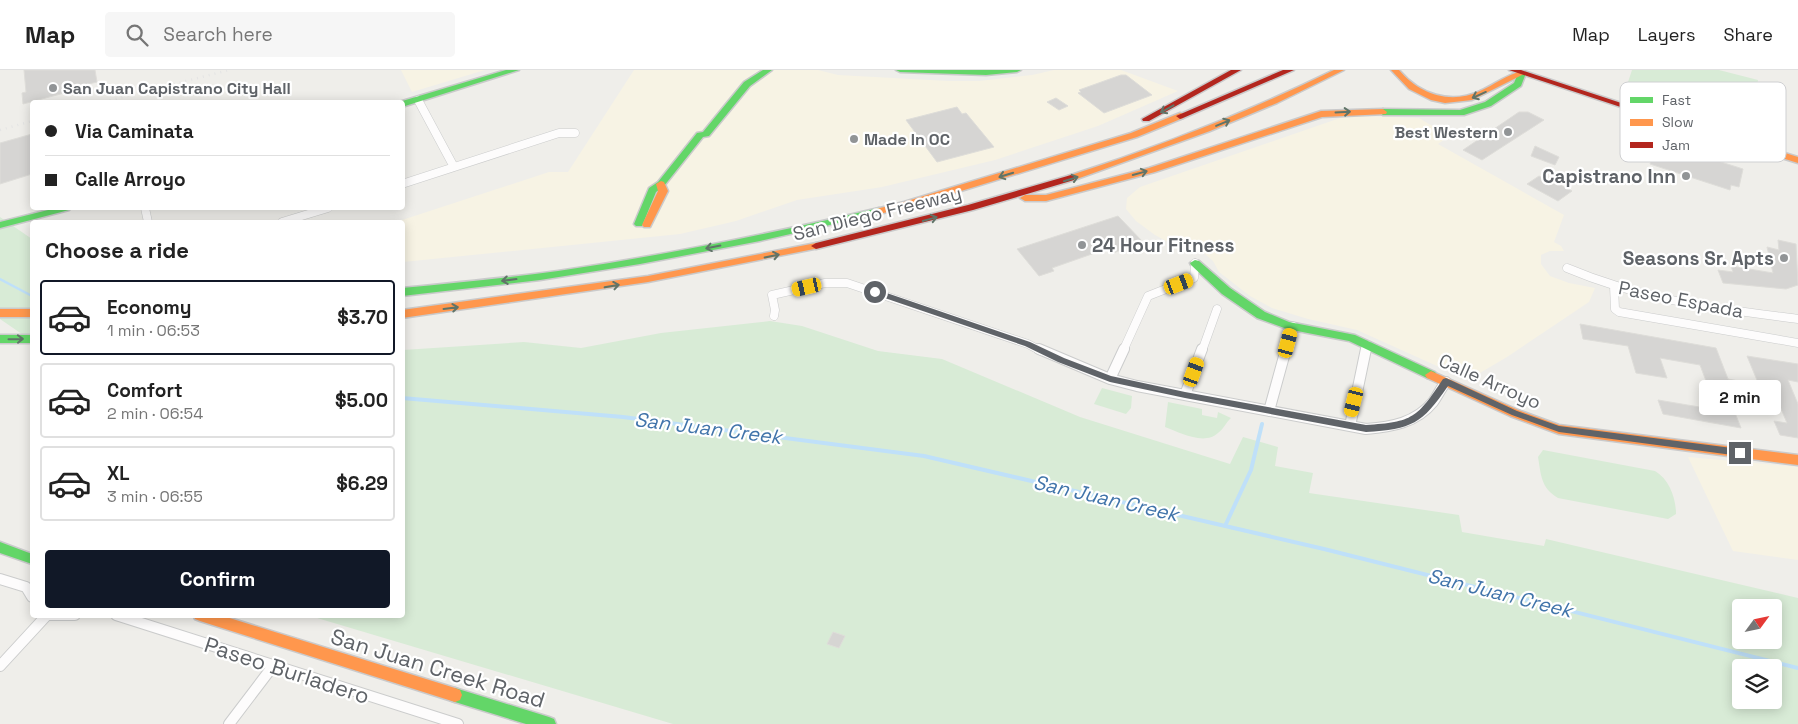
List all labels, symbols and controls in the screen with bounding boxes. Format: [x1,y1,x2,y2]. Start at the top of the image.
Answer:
search box [105,12,455,57]
text: Map [25,19,75,50]
icon: search [123,21,151,49]
text: Search here [163,22,273,47]
text: Map [1572,23,1610,46]
text: Layers [1638,23,1695,46]
text: Share [1723,23,1773,46]
place label: San Juan Capistrano City Hall [63,78,291,99]
marker: San Juan Capistrano City Hall [47,82,59,94]
legend [1620,82,1786,162]
one-way arrow [1472,91,1487,100]
text: Fast [1662,91,1691,109]
one-way arrow [1160,105,1174,115]
one-way arrow [1335,108,1351,117]
text: Slow [1662,113,1694,131]
one-way arrow [1215,118,1230,127]
text: Via Caminata [75,119,194,144]
place label: Best Western [1394,122,1498,143]
marker: Best Western [1502,126,1514,138]
place label: Made In OC [864,129,950,150]
marker: Made In OC [848,133,860,145]
text: Jam [1662,136,1690,154]
place label: Capistrano Inn [1542,164,1676,189]
text: Calle Arroyo [75,167,186,192]
one-way arrow [1132,168,1148,177]
one-way arrow [999,170,1015,180]
marker: Capistrano Inn [1680,170,1692,182]
one-way arrow [1062,173,1078,183]
street label: San Diego Freeway [790,180,964,247]
one-way arrow [921,214,937,223]
place label: 24 Hour Fitness [1092,233,1235,258]
text: Choose a ride [45,236,189,264]
marker: 24 Hour Fitness [1076,239,1088,251]
one-way arrow [705,242,721,252]
place label: Seasons Sr. Apts [1623,246,1774,271]
one-way arrow [763,251,779,260]
marker: Seasons Sr. Apts [1778,252,1790,264]
car [1162,272,1195,296]
one-way arrow [502,275,518,285]
street label: Paseo Espada [1616,275,1746,324]
car [790,276,823,298]
one-way arrow [603,281,619,291]
route start [864,281,886,303]
icon: car [47,295,92,340]
text: Economy [107,295,191,320]
one-way arrow [443,303,459,313]
text: $3.70 [337,305,388,330]
text: 1 min · 06:53 [107,320,200,341]
car [1276,327,1299,359]
one-way arrow [8,334,24,344]
street label: Calle Arroyo [1435,348,1545,415]
car [1181,355,1206,389]
icon: car [47,378,92,423]
text: Comfort [107,378,183,403]
callout: 2 min [1699,380,1781,416]
car [1343,386,1364,418]
text: 2 min [1719,387,1761,408]
text: $5.00 [335,388,388,413]
text: 2 min · 06:54 [107,403,203,424]
water label: San Juan Creek [633,406,785,450]
route end [1729,442,1751,464]
icon: car [47,461,92,506]
text: XL [107,461,130,486]
water label: San Juan Creek [1031,469,1183,528]
text: $6.29 [336,471,388,496]
text: 3 min · 06:55 [107,486,203,507]
button: Confirm [45,550,390,608]
water label: San Juan Creek [1425,562,1577,624]
north arrow [1732,599,1782,649]
map controls [1732,599,1782,709]
street label: San Juan Creek Road [327,622,549,714]
street label: Paseo Burladero [201,630,373,710]
button: layers [1732,659,1782,709]

